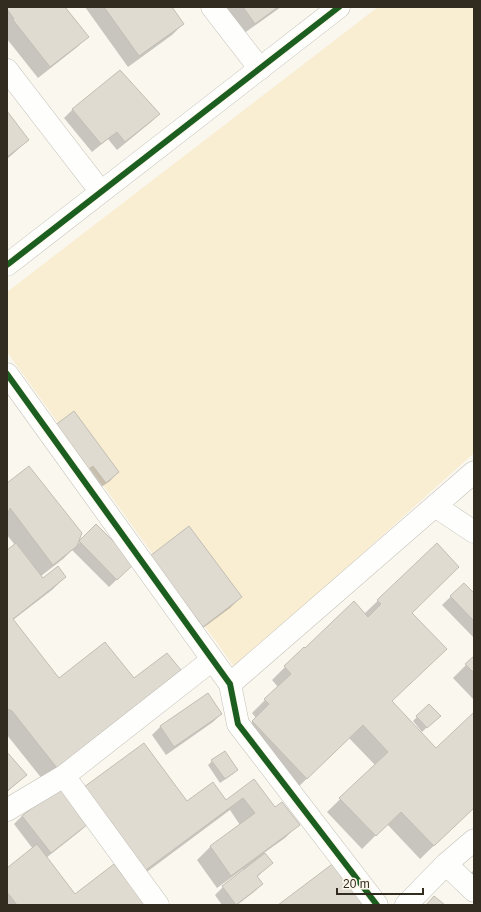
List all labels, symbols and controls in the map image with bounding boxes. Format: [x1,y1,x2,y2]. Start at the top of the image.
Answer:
scale bar [337,870,423,896]
text: 20 m [343,877,370,891]

